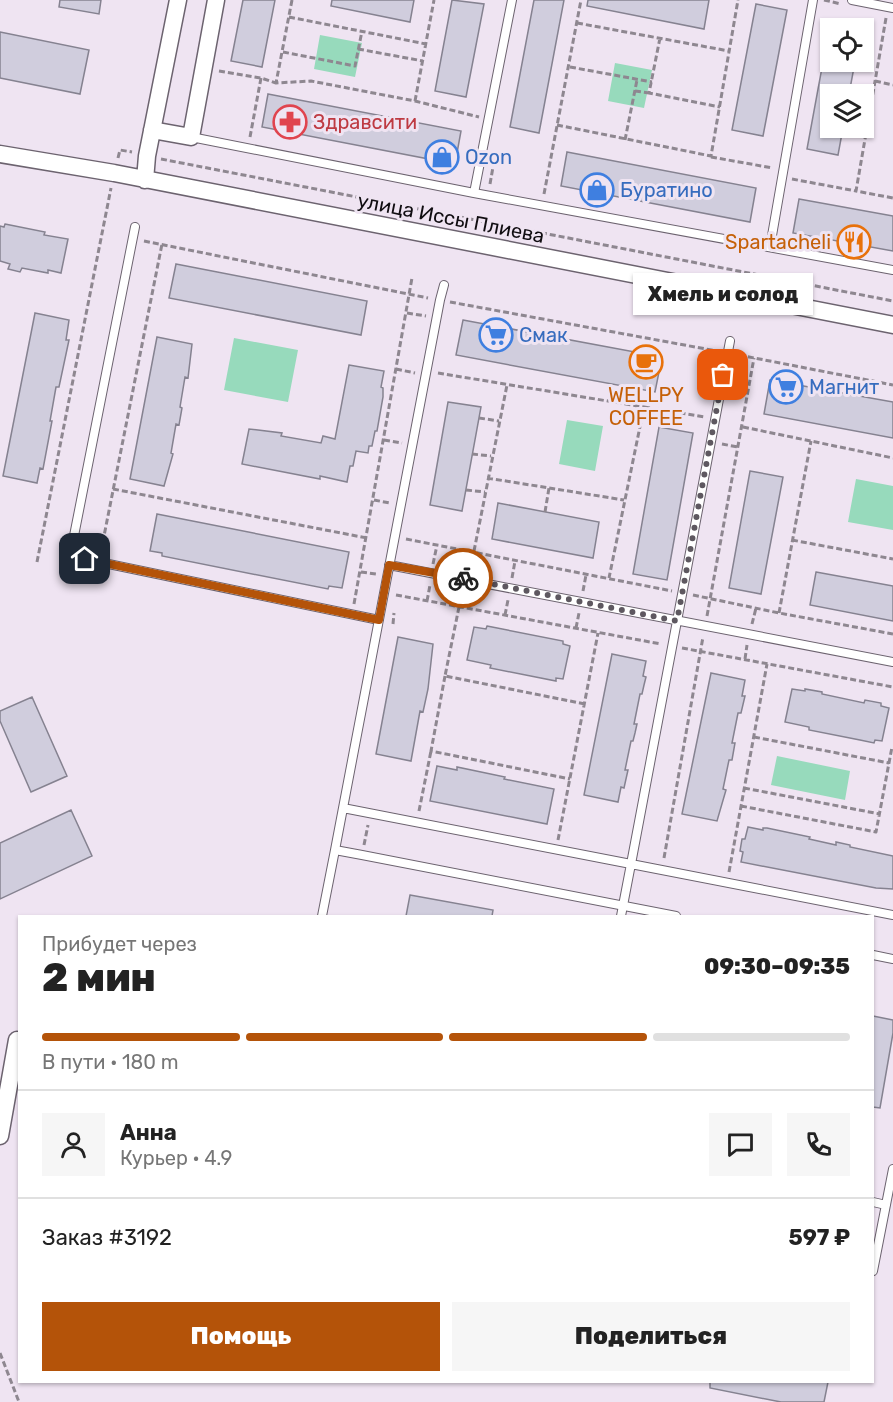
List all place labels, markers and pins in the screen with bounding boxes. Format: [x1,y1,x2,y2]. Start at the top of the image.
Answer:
pharmacy icon: Здравсити [272,104,308,140]
place label: Здравсити [313,110,417,134]
shop icon: Ozon [424,139,460,175]
place label: Ozon [465,145,512,169]
shop icon: Буратино [579,172,615,208]
place label: Буратино [620,178,713,202]
restaurant icon: Spartacheli [836,224,872,260]
place label: Spartacheli [725,230,831,254]
callout: Хмель и солод [633,273,813,315]
supermarket icon: Смак [478,317,514,353]
place label: Смак [519,323,568,347]
cafe icon: WELLPY COFFEE [628,344,664,380]
pin [697,349,748,400]
supermarket icon: Магнит [768,369,804,405]
place label: Магнит [809,375,879,399]
place label: WELLPY COFFEE [608,383,684,430]
pin [59,533,110,584]

